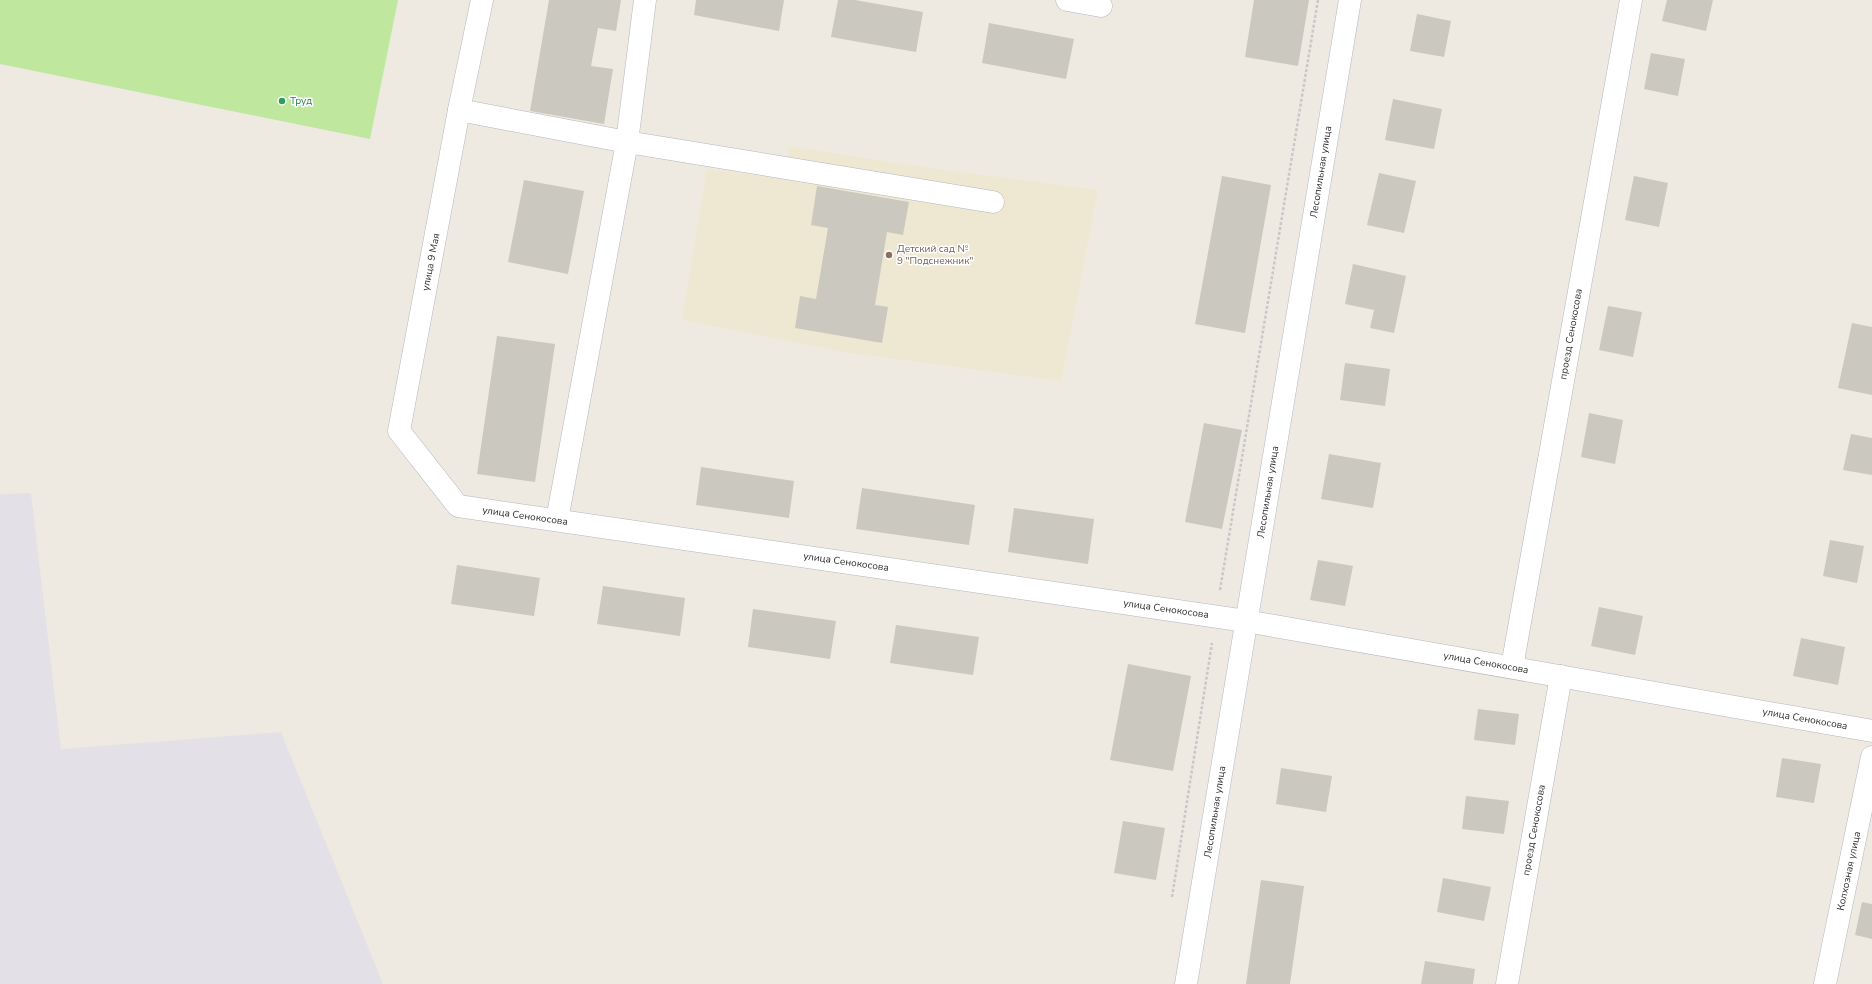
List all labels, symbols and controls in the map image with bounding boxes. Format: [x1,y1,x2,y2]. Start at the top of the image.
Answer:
place label: Труд [290,94,312,108]
marker: Труд [277,96,287,106]
street label: Лесопильная улица [1307,125,1335,219]
street label: улица 9 Мая [419,232,443,292]
place label: Детский сад № 9 "Подснежник" [897,242,973,268]
marker: Детский сад № 9 "Подснежник" [884,250,894,260]
street label: проезд Сенокосова [1556,287,1586,381]
street label: Лесопильная улица [1254,445,1282,539]
street label: улица Сенокосова [481,503,569,529]
street label: улица Сенокосова [802,549,890,575]
street label: улица Сенокосова [1122,596,1210,622]
street label: улица Сенокосова [1442,649,1530,677]
street label: улица Сенокосова [1761,705,1849,733]
street label: Лесопильная улица [1201,765,1229,859]
street label: проезд Сенокосова [1519,783,1549,877]
street label: Колхозная улица [1834,830,1864,912]

